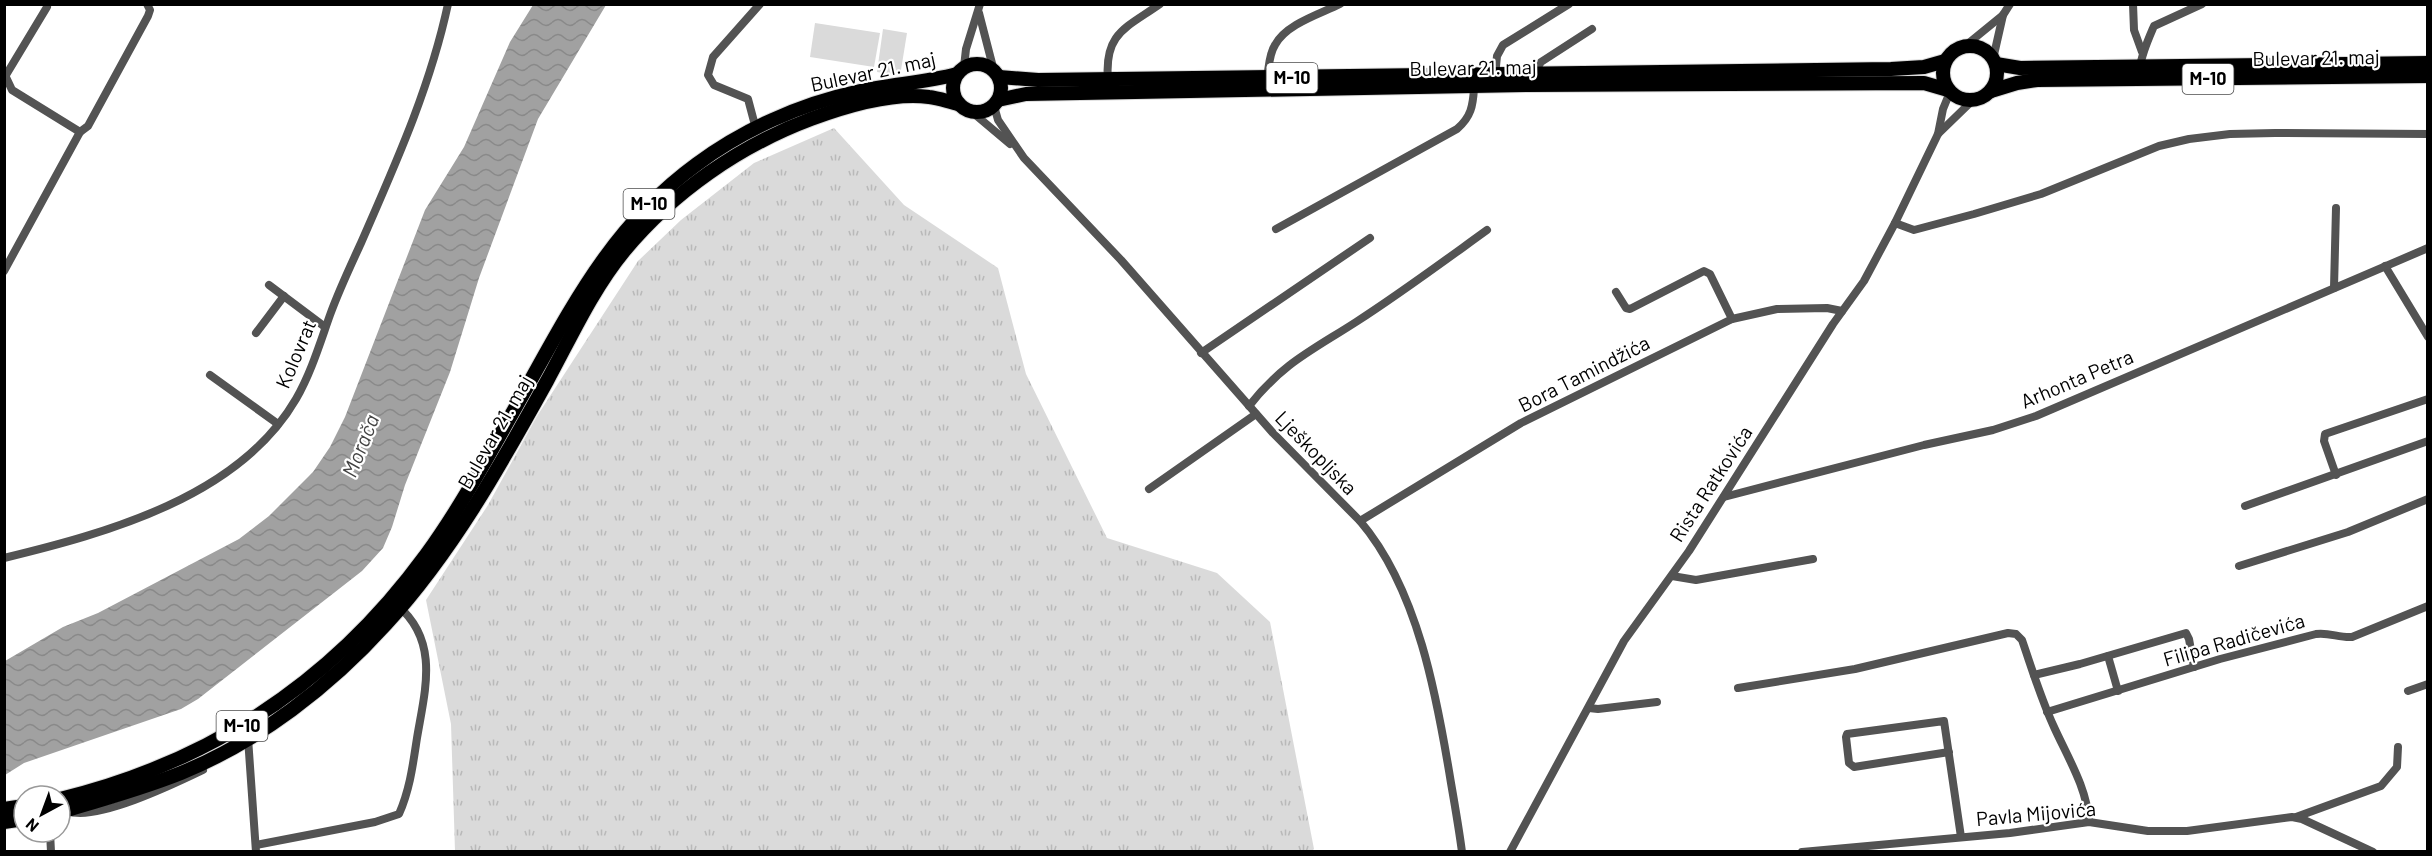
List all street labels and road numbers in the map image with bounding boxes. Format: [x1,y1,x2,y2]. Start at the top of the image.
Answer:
street label: Bulevar 21. maj [2252,44,2380,70]
street label: Bulevar 21. maj [808,46,938,96]
street label: Bulevar 21. maj [1409,54,1537,80]
road number: M-10 [1266,63,1318,93]
road number: M-10 [2182,64,2234,94]
road number: M-10 [624,189,674,219]
street label: Kolovrat [270,316,320,391]
street label: Bora Tamindžića [1514,330,1653,416]
street label: Arhonta Petra [2017,344,2137,413]
street label: Bulevar 21. maj [452,370,536,493]
street label: Lješkopljska [1271,405,1363,499]
street label: Rista Ratkovića [1664,421,1757,546]
street label: Filipa Radičevića [2160,607,2307,671]
road number: M-10 [216,711,268,741]
street label: Pavla Mijovića [1975,796,2097,830]

